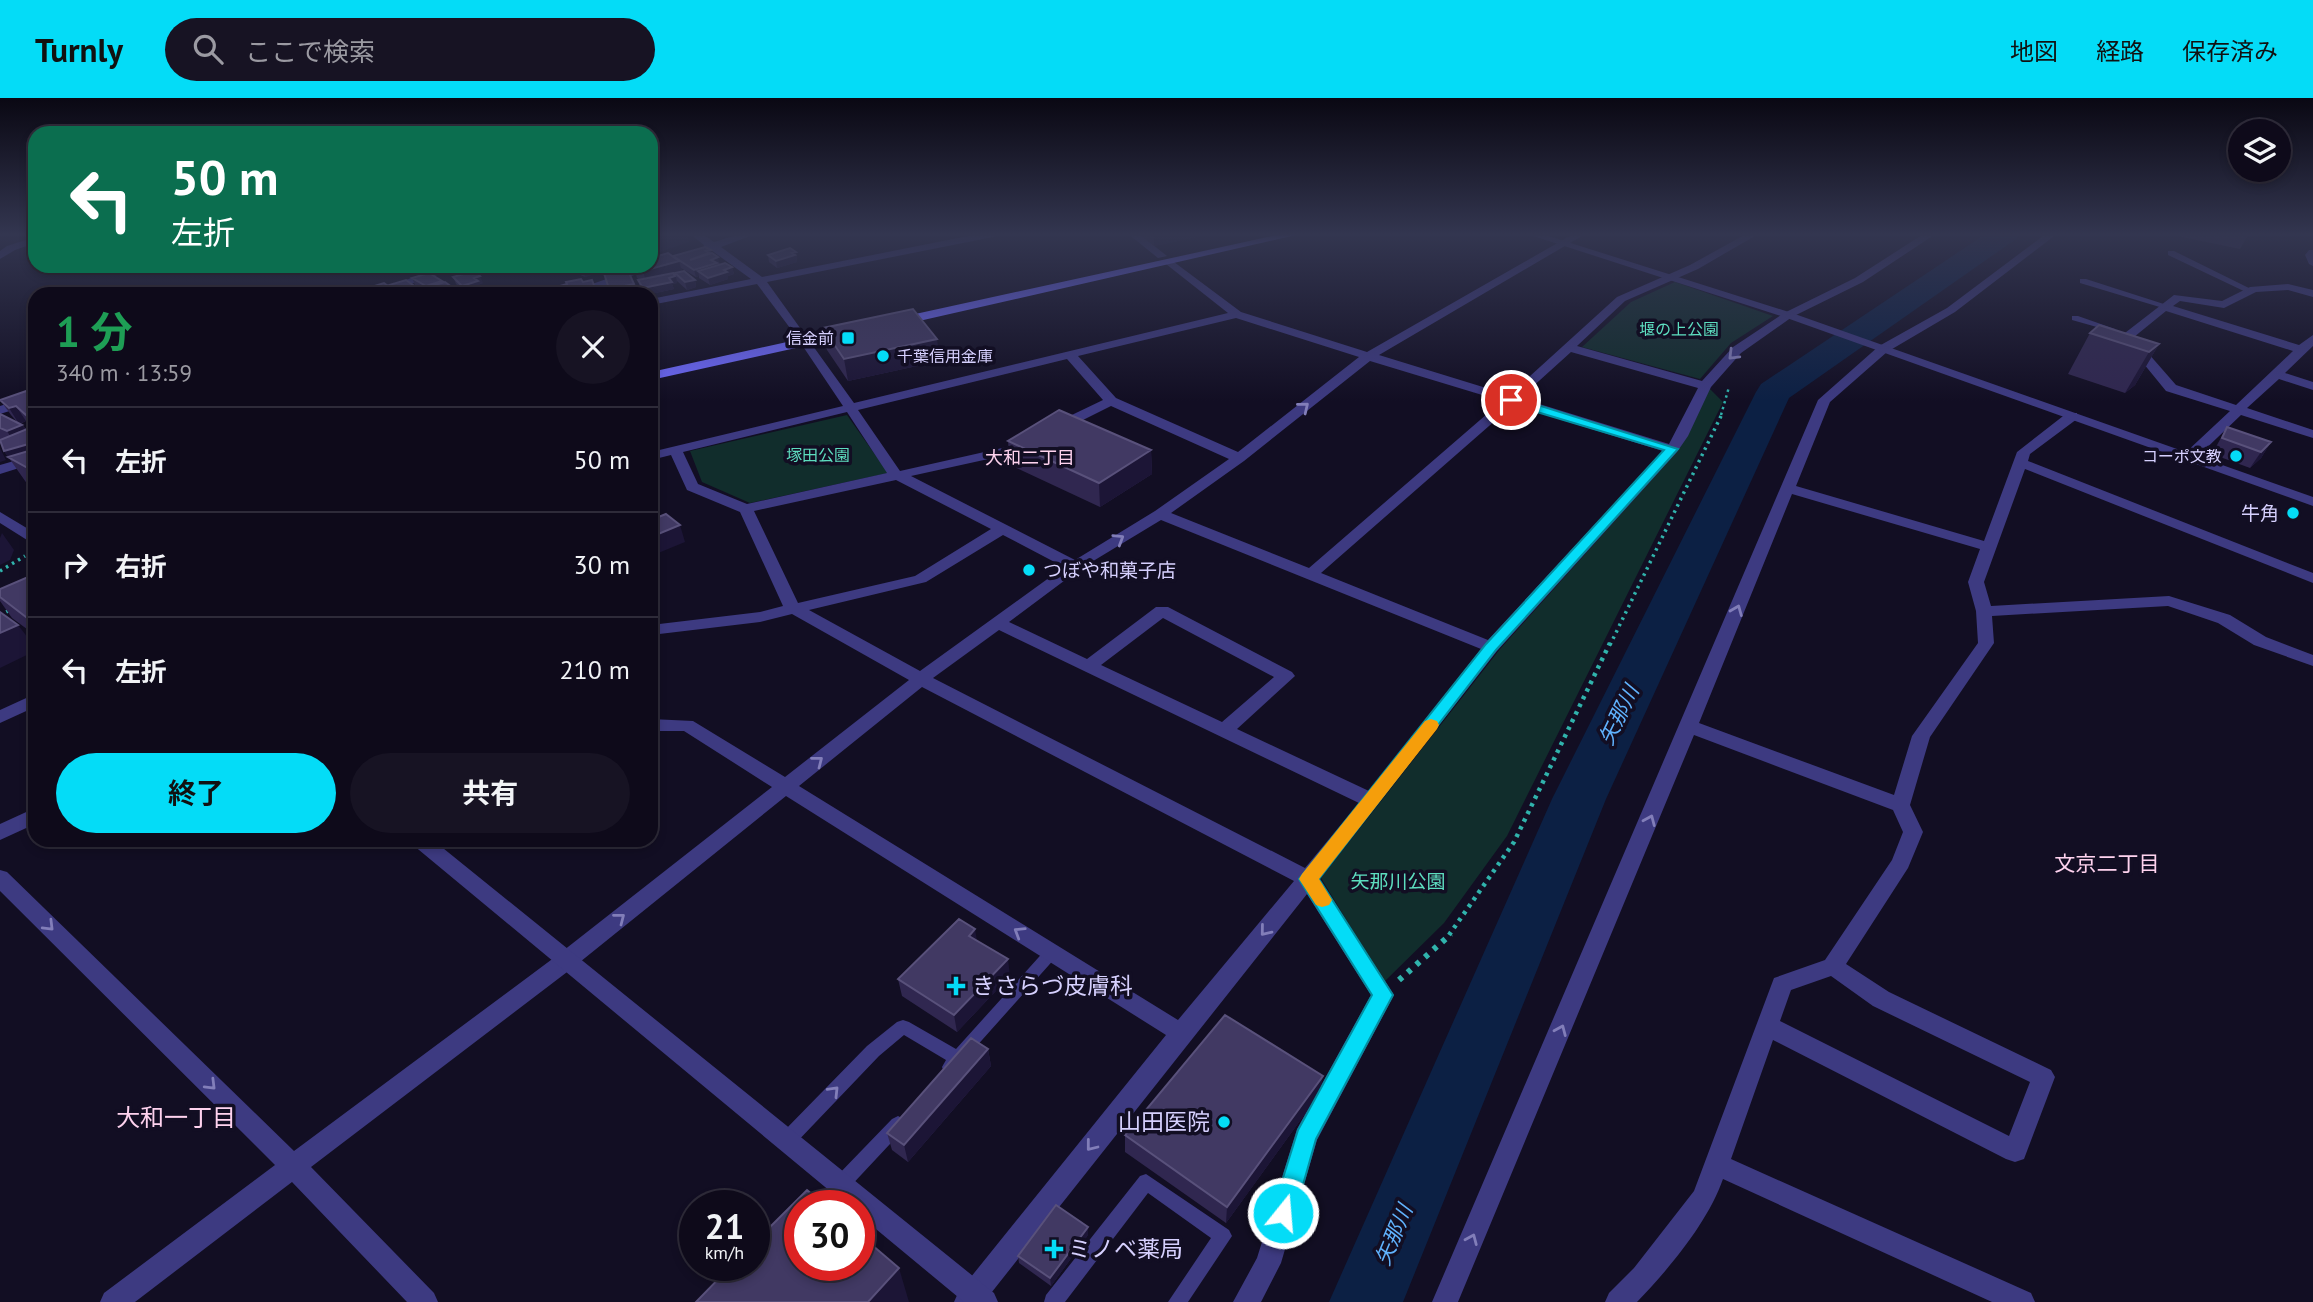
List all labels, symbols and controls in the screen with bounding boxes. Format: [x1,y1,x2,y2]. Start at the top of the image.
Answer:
search box [165,18,655,81]
text: Turnly [35,28,123,71]
icon: search [189,30,227,68]
text: ここで検索 [245,35,375,68]
text: 地図 [2010,36,2058,67]
text: 経路 [2096,36,2144,67]
text: 保存済み [2182,36,2278,67]
map controls [2228,119,2291,182]
button: layers [2228,119,2291,182]
text: 50 m [171,145,278,209]
icon: left [56,154,147,245]
text: 左折 [171,211,235,253]
text: 1 分 [56,304,132,359]
button: close [556,310,630,384]
park label: 堰の上公園 [1639,319,1719,339]
place label: 信金前 [786,328,834,348]
marker: 信金前 [840,330,856,346]
place label: 千葉信用金庫 [897,346,993,366]
one-way arrow [1728,347,1741,360]
marker: 千葉信用金庫 [875,348,891,364]
text: 340 m · 13:59 [56,358,192,387]
pin [1481,370,1541,430]
icon: arrive [1492,381,1530,419]
one-way arrow [1297,403,1309,416]
icon: left [56,441,94,479]
text: 50 m [574,443,630,476]
text: 左折 [115,445,167,478]
park label: 塚田公園 [786,445,850,465]
district label: 大和二丁目 [985,446,1075,469]
place label: コーポ文教 [2142,446,2222,466]
marker: コーポ文教 [2228,448,2244,464]
place label: 牛角 [2241,501,2279,525]
marker: 牛角 [2285,505,2301,521]
one-way arrow [1111,535,1124,548]
icon: right [56,546,94,584]
text: 30 m [574,548,630,581]
text: 右折 [115,550,167,583]
place label: つぼや和菓子店 [1043,558,1176,582]
marker: つぼや和菓子店 [1021,562,1037,578]
one-way arrow [1729,605,1743,618]
icon: left [56,651,94,689]
text: 210 m [559,653,630,686]
text: 左折 [115,655,167,688]
water label: 矢那川 [1593,679,1645,749]
button: 終了 [56,753,336,833]
button: 共有 [350,753,630,833]
one-way arrow [809,757,822,769]
one-way arrow [1641,815,1655,827]
district label: 文京二丁目 [2055,850,2160,877]
park label: 矢那川公園 [1350,869,1446,893]
one-way arrow [613,913,625,926]
one-way arrow [40,917,53,930]
one-way arrow [1261,923,1273,936]
one-way arrow [1014,928,1027,941]
place label: きさらづ皮膚科 [972,971,1133,1000]
marker: きさらづ皮膚科 [946,976,966,996]
one-way arrow [1553,1024,1567,1037]
one-way arrow [203,1077,216,1090]
one-way arrow [826,1086,839,1099]
district label: 大和一丁目 [116,1102,236,1133]
place label: 山田医院 [1118,1107,1210,1136]
marker: 山田医院 [1216,1114,1232,1130]
one-way arrow [1087,1139,1100,1151]
position arrow [1246,1176,1320,1250]
speed limit sign: 30 [784,1190,875,1281]
water label: 矢那川 [1369,1199,1419,1269]
text: 21 [705,1203,744,1249]
place label: ミノベ薬局 [1068,1234,1183,1263]
one-way arrow [1464,1234,1478,1246]
text: km/h [705,1241,744,1264]
marker: ミノベ薬局 [1046,1241,1062,1257]

